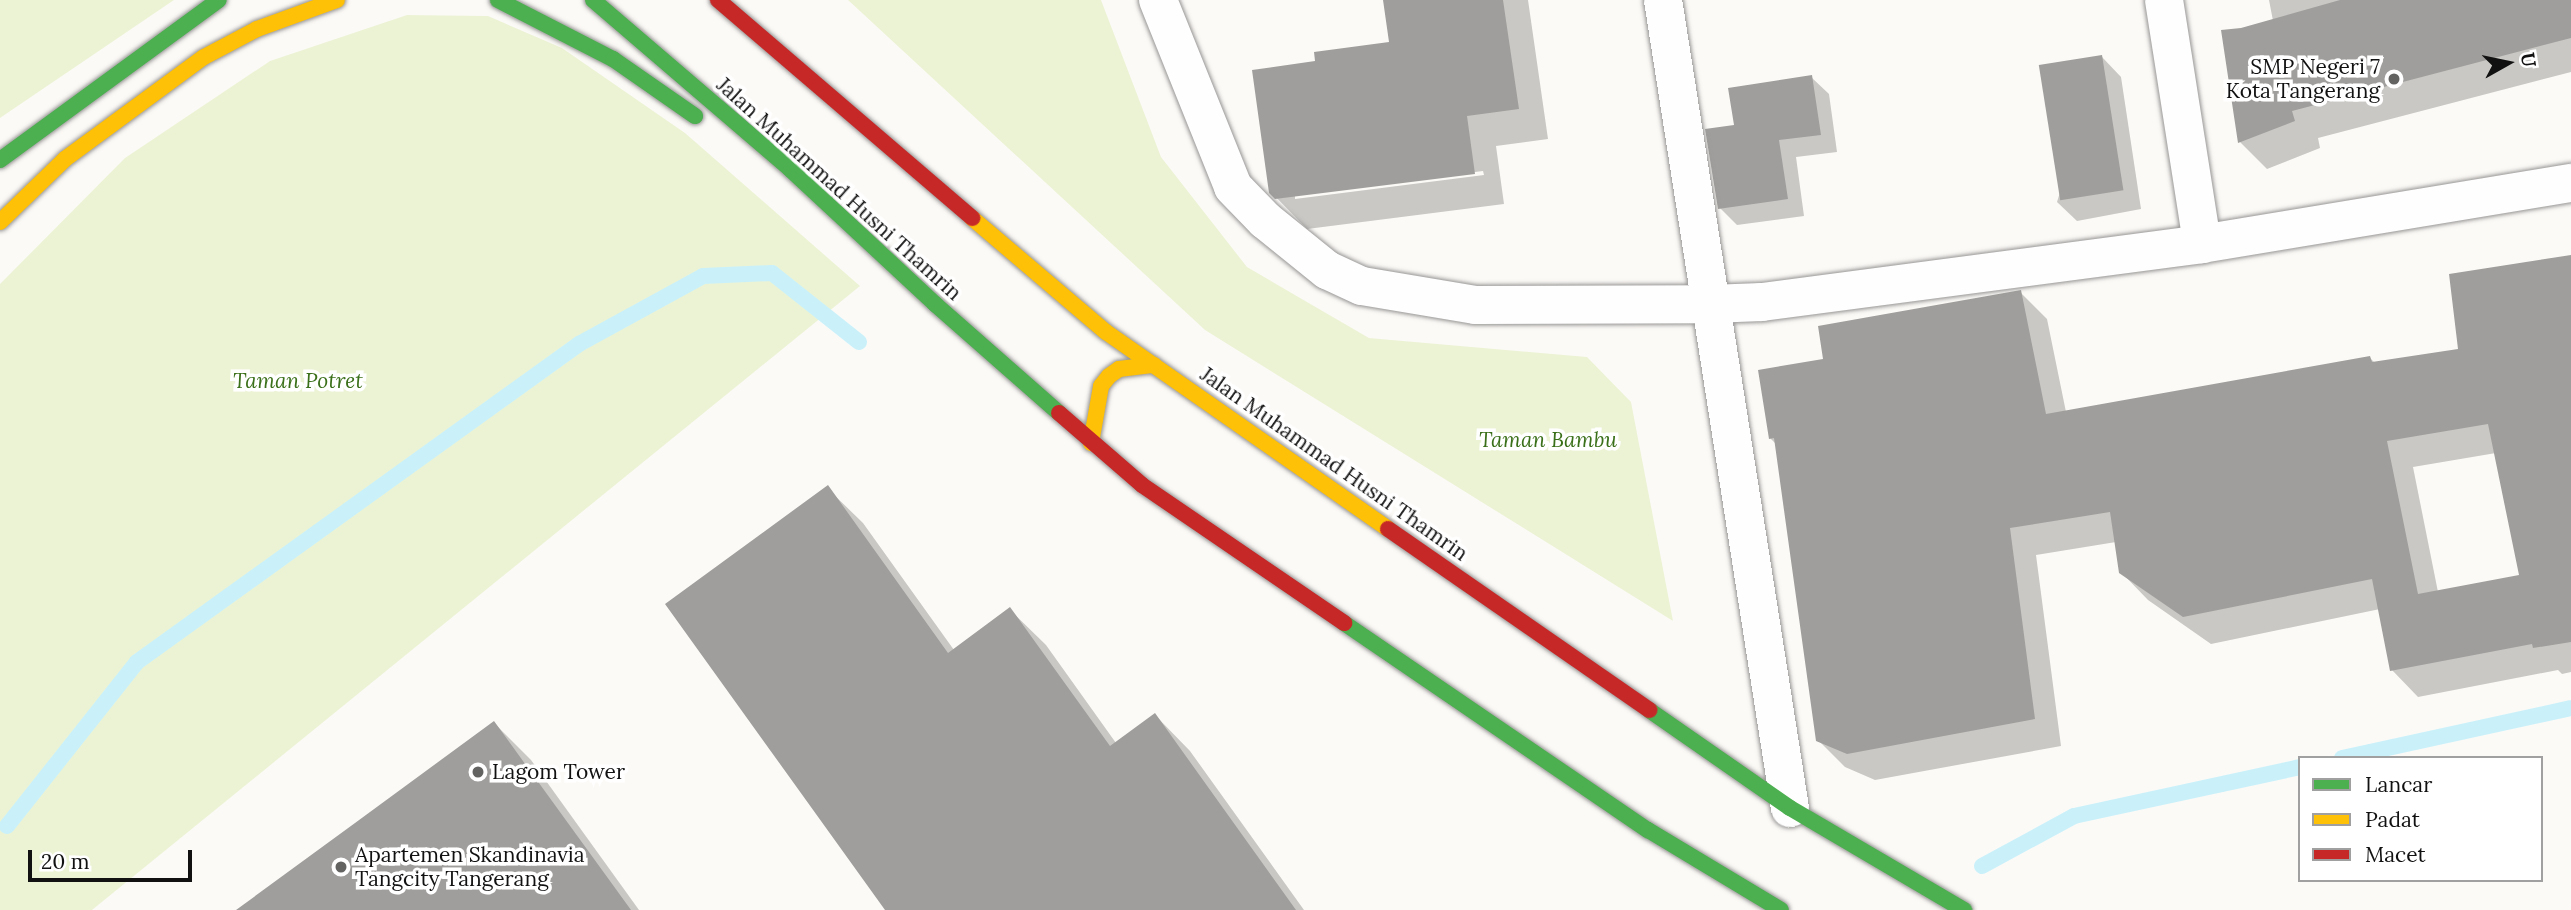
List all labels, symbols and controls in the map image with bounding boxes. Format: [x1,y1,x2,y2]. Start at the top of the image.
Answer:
north arrow [2473,28,2543,98]
text: U [2516,51,2542,69]
place label: SMP Negeri 7 Kota Tangerang [2226,54,2380,104]
marker: SMP Negeri 7 Kota Tangerang [2386,71,2402,87]
street label: Jalan Muhammad Husni Thamrin [711,72,967,306]
street label: Jalan Muhammad Husni Thamrin [1195,362,1473,566]
park label: Taman Potret [233,368,363,394]
park label: Taman Bambu [1479,427,1617,453]
legend [2298,756,2543,882]
place label: Lagom Tower [492,759,625,785]
marker: Lagom Tower [470,764,486,780]
text: Lancar [2365,771,2432,798]
text: Padat [2365,806,2420,833]
scale bar [32,836,196,880]
text: Macet [2365,841,2426,868]
place label: Apartemen Skandinavia Tangcity Tangerang [355,842,585,892]
text: 20 m [41,848,90,875]
marker: Apartemen Skandinavia Tangcity Tangerang [333,859,349,875]

